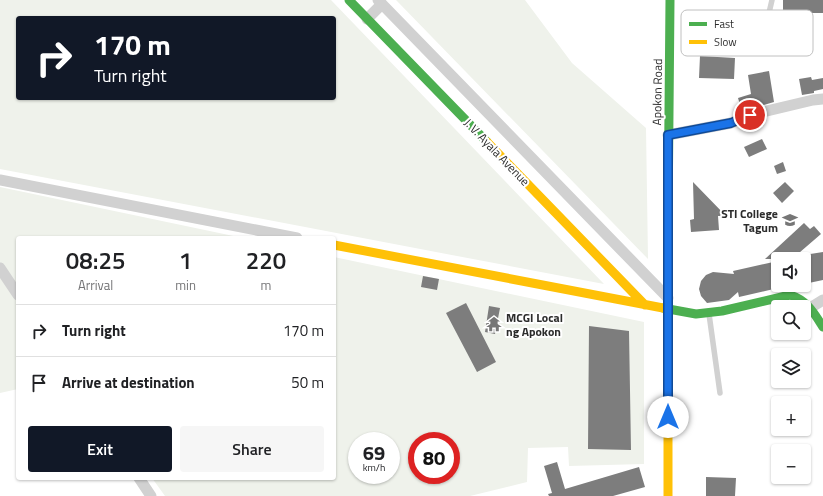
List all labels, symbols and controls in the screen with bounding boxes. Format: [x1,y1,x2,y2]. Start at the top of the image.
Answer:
legend [681,10,813,56]
text: Fast [714,16,734,32]
text: 170 m [94,23,171,66]
icon: right [28,32,80,84]
text: Slow [714,34,737,50]
street label: Apokon Road [647,58,667,126]
text: Turn right [94,62,167,89]
pin [733,98,767,132]
icon: arrive [739,104,761,126]
street label: J. V. Ayala Avenue [460,114,534,190]
place label: STI College Tagum [721,204,778,237]
school or university icon: STI College Tagum [781,211,799,229]
text: 08:25 [66,242,125,278]
text: 1 [179,242,192,278]
text: 220 [246,242,286,278]
map controls [771,252,811,484]
button: sound [771,252,811,292]
text: Arrival [78,275,113,295]
text: min [175,275,196,295]
text: m [261,275,271,295]
button: search [771,300,811,340]
place label: MCGI Local ng Apokon [506,308,563,341]
temple icon: MCGI Local ng Apokon [485,315,503,333]
text: Turn right [62,319,126,342]
text: 170 m [283,319,324,342]
icon: right [28,320,50,342]
button: layers [771,348,811,388]
text: Arrive at destination [62,371,195,394]
text: 50 m [291,371,324,394]
icon: arrive [28,372,50,394]
position arrow [647,396,689,438]
button: + [771,396,811,436]
button: Exit [28,426,172,472]
button: Share [180,426,324,472]
speed limit sign: 80 [408,432,460,484]
text: 69 [363,437,385,468]
button: − [771,444,811,484]
text: km/h [363,460,385,475]

